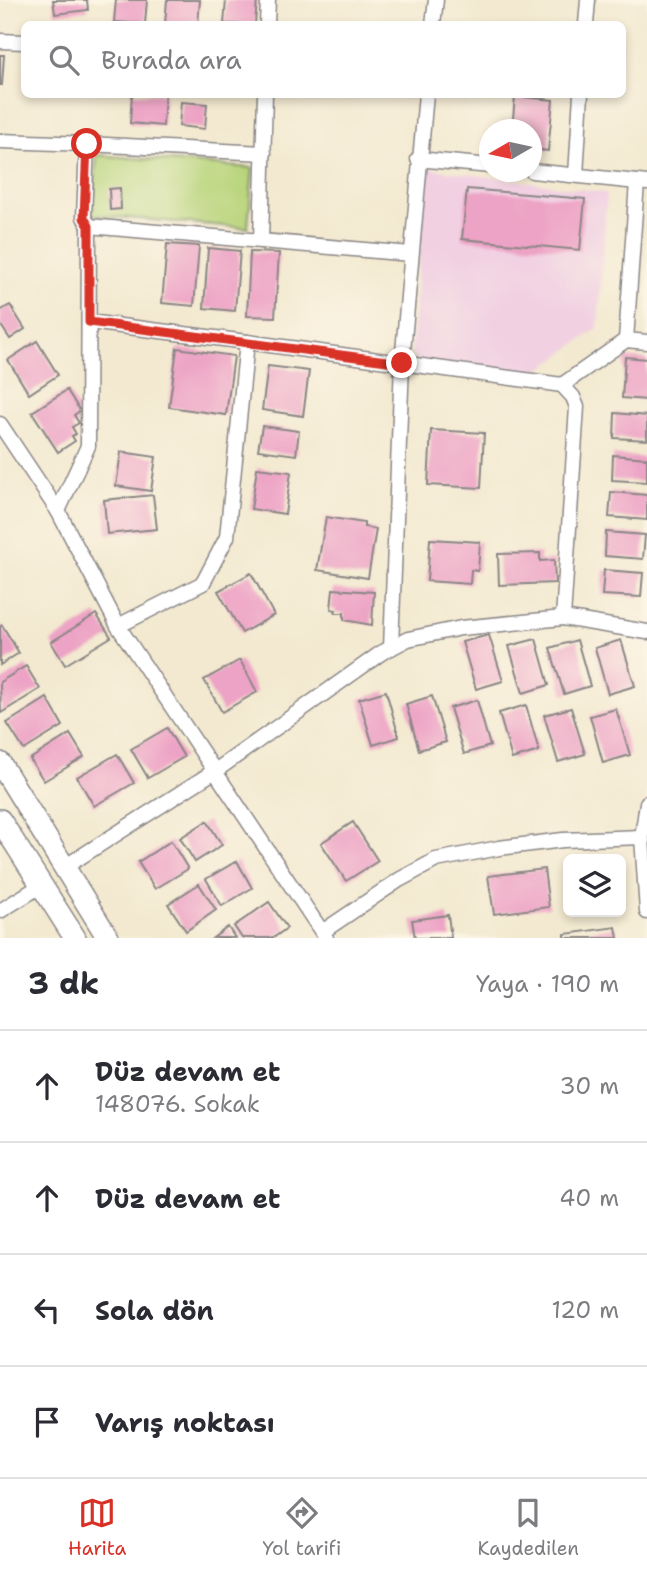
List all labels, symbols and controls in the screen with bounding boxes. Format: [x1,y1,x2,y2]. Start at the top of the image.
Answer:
search box [21,21,626,98]
icon: search [45,41,83,79]
text: Burada ara [101,42,242,77]
north arrow [479,119,542,182]
route start [71,128,102,159]
route end [386,347,417,378]
map controls [563,854,626,917]
button: layers [563,854,626,917]
text: 3 dk [28,963,99,1004]
text: Yaya · 190 m [476,969,619,999]
text: Düz devam et [95,1054,280,1089]
icon: ahead [28,1067,66,1105]
text: 30 m [560,1071,619,1101]
text: 148076. Sokak [95,1089,260,1119]
icon: ahead [28,1179,66,1217]
text: Düz devam et [95,1181,280,1216]
text: 40 m [559,1183,619,1213]
icon: left [28,1291,66,1329]
text: Sola dön [95,1293,214,1328]
text: 120 m [551,1295,619,1325]
icon: arrive [28,1403,66,1441]
text: Varış noktası [95,1405,275,1440]
tab: Harita [68,1494,126,1561]
tab: Yol tarifi [262,1494,341,1561]
tab: Kaydedilen [477,1494,579,1561]

